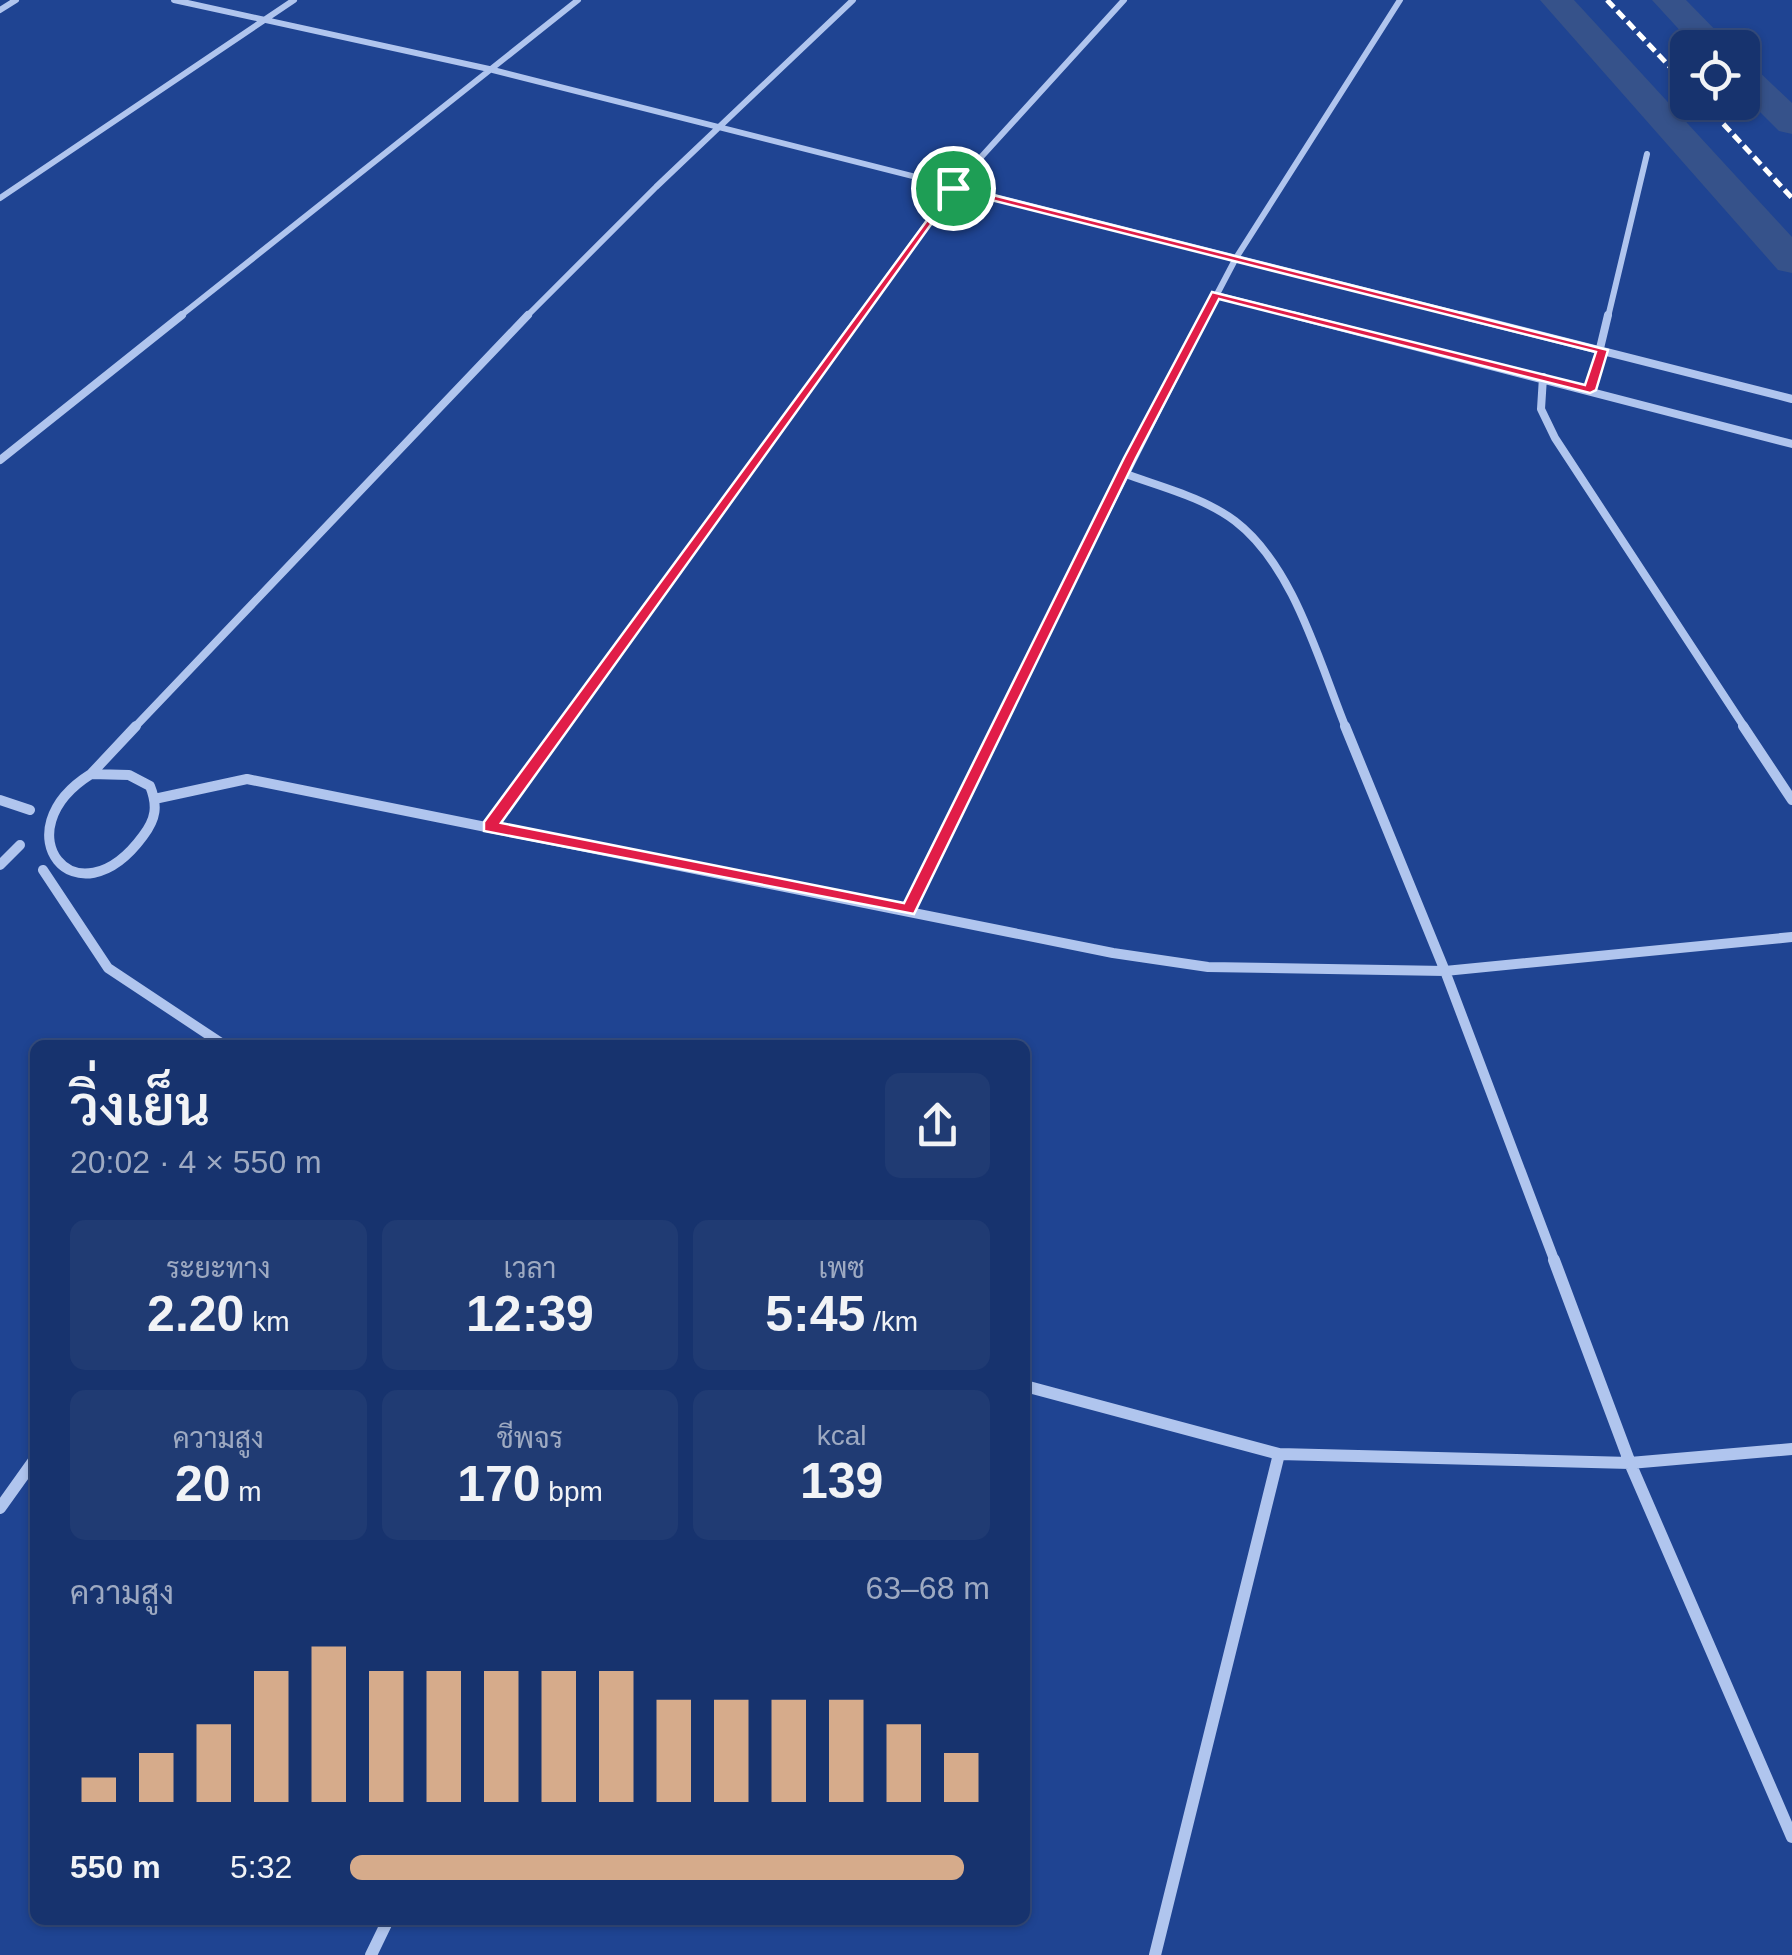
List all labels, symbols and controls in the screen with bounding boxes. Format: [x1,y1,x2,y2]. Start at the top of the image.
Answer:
map controls [1670,30,1760,120]
button: locate [1670,30,1760,120]
pin [911,146,996,231]
icon: arrive [926,161,981,216]
button: share [885,1073,990,1178]
text: วิ่งเย็น [70,1075,210,1137]
text: 20:02 · 4 × 550 m [70,1144,322,1180]
text: ระยะทาง [166,1253,270,1284]
text: เวลา [504,1253,556,1284]
text: เพซ [819,1253,865,1284]
text: 2.20 [147,1286,244,1342]
text: 12:39 [466,1286,594,1342]
text: 5:45 [765,1286,865,1342]
text: km [244,1306,290,1337]
text: /km [865,1306,918,1337]
text: kcal [817,1420,867,1451]
text: ความสูง [173,1423,264,1454]
text: ชีพจร [497,1423,563,1454]
text: 139 [800,1453,883,1509]
text: 20 [175,1456,231,1512]
text: 170 [457,1456,541,1512]
text: m [231,1476,262,1507]
text: bpm [541,1476,603,1507]
text: 63–68 m [865,1570,990,1606]
text: ความสูง [70,1575,174,1611]
text: 550 m [70,1849,161,1885]
text: 5:32 [230,1849,292,1885]

